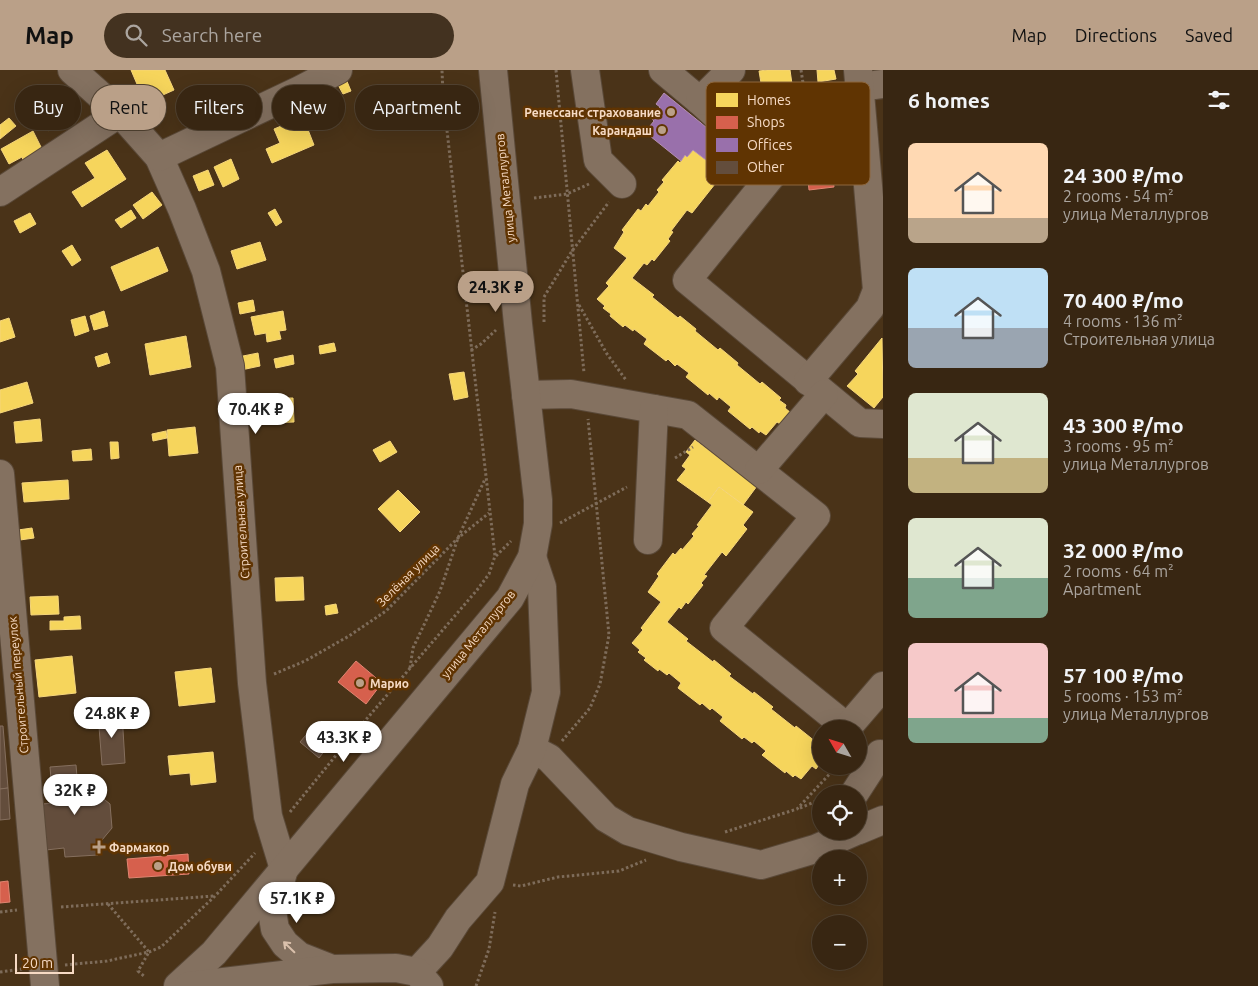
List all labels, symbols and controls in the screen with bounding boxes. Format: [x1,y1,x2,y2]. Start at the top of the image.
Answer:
search box [104,13,454,58]
icon: search [122,21,150,49]
text: Map [25,22,74,49]
text: Search here [162,24,262,46]
text: Map [1011,25,1047,45]
text: Directions [1075,25,1157,45]
text: Saved [1185,25,1233,45]
legend [706,82,870,185]
chip: Buy [15,85,81,130]
chip: Rent [91,85,166,130]
chip: Filters [176,85,262,130]
chip: New [272,85,345,130]
chip: Apartment [355,85,479,130]
icon: filters [1205,86,1233,114]
text: 6 homes [908,88,990,112]
text: Homes [747,92,791,108]
place label: Ренессанс страхование [524,106,661,119]
marker: Ренессанс страхование [665,106,677,118]
text: Shops [747,114,785,130]
place label: Карандаш [592,124,652,137]
marker: Карандаш [656,124,668,136]
street label: улица Металлургов [493,133,517,243]
text: Offices [747,137,792,153]
text: Other [747,159,785,175]
icon: home [948,163,1008,223]
text: 24 300 ₽/mo [1063,163,1184,187]
text: 2 rooms · 54 m² [1063,187,1174,205]
text: улица Металлургов [1063,205,1209,223]
pin: 24.3K ₽ [450,270,542,313]
text: 24.3K ₽ [469,278,523,296]
icon: home [948,288,1008,348]
text: 70 400 ₽/mo [1063,288,1184,312]
text: 4 rooms · 136 m² [1063,312,1183,330]
text: Строительная улица [1063,330,1215,348]
pin: 70.4K ₽ [210,392,302,435]
text: 70.4K ₽ [229,400,283,418]
icon: home [948,413,1008,473]
text: 43 300 ₽/mo [1063,413,1184,437]
text: 3 rooms · 95 m² [1063,437,1174,455]
text: улица Металлургов [1063,455,1209,473]
street label: Строительная улица [231,465,251,579]
icon: home [948,538,1008,598]
text: 32 000 ₽/mo [1063,538,1184,562]
street label: Зелёная улица [374,541,442,609]
text: 2 rooms · 64 m² [1063,562,1174,580]
text: Apartment [1063,580,1141,598]
street label: улица Металлургов [439,587,517,681]
street label: Строительный переулок [6,616,30,754]
icon: home [948,663,1008,723]
text: 57 100 ₽/mo [1063,663,1184,687]
marker: Марио [354,677,366,689]
place label: Марио [370,677,409,690]
text: 5 rooms · 153 m² [1063,687,1183,705]
pin: 24.8K ₽ [66,696,158,739]
text: 24.8K ₽ [85,704,139,722]
text: улица Металлургов [1063,705,1209,723]
pin: 43.3K ₽ [298,720,390,763]
north arrow [812,720,868,775]
map controls [812,720,867,970]
text: 43.3K ₽ [317,728,371,746]
pin: 32K ₽ [40,774,110,816]
text: 32K ₽ [54,781,96,799]
button: locate [812,785,867,840]
marker: Фармакор [93,841,105,853]
place label: Фармакор [109,841,170,854]
button: + [812,850,867,905]
marker: Дом обуви [152,860,164,872]
place label: Дом обуви [168,860,232,873]
pin: 57.1K ₽ [251,882,343,924]
text: 57.1K ₽ [270,889,324,907]
button: − [812,915,867,970]
one-way arrow [283,941,296,953]
scale bar [15,951,74,974]
text: 20 m [22,955,53,971]

